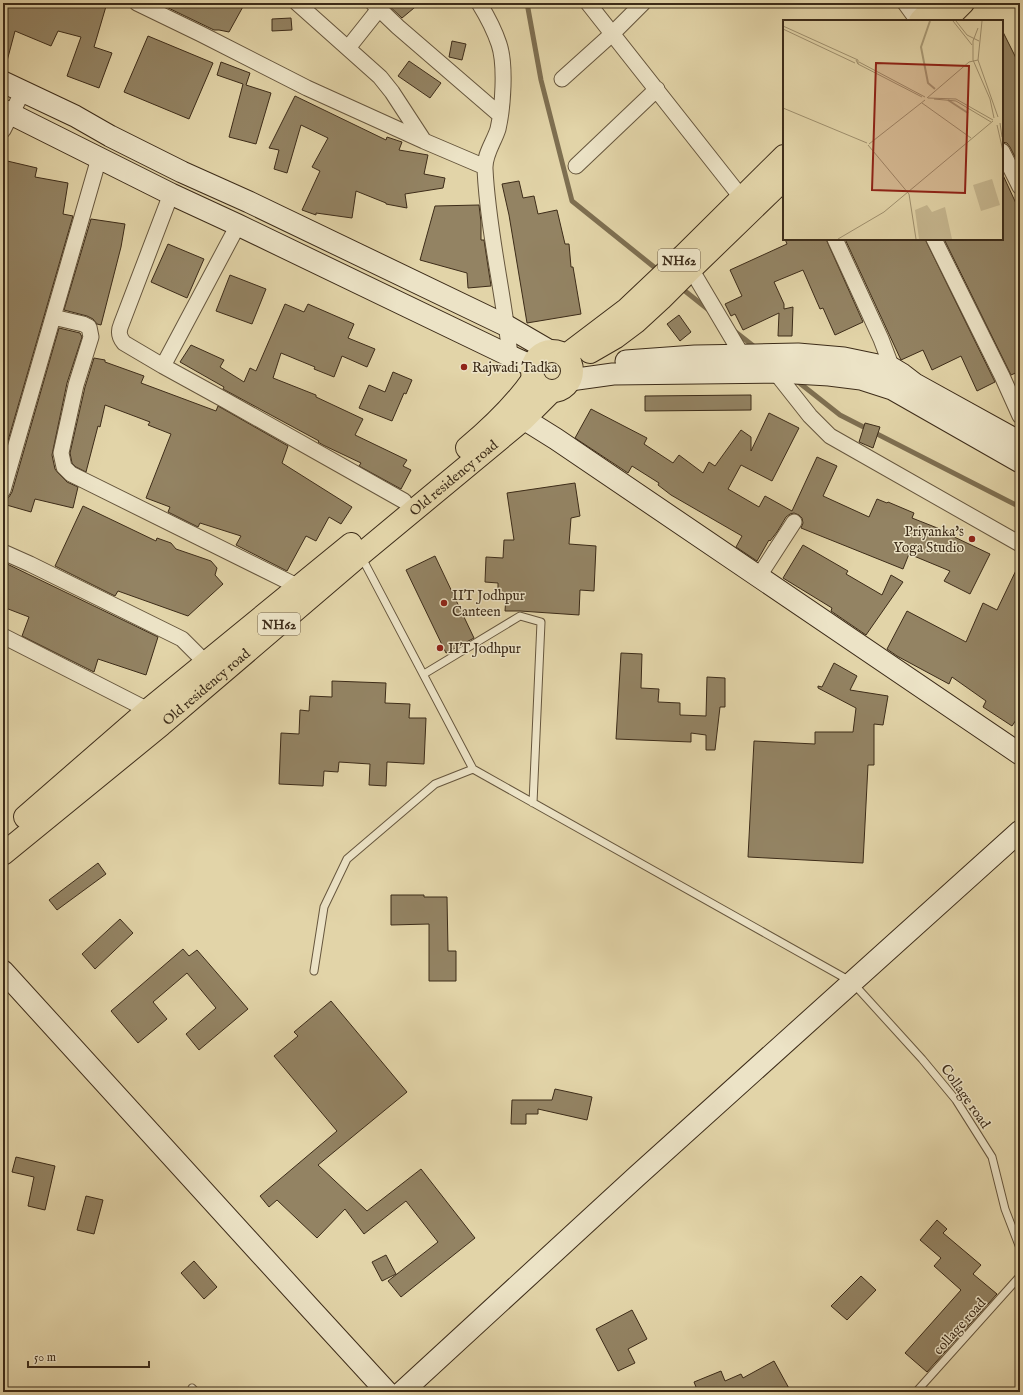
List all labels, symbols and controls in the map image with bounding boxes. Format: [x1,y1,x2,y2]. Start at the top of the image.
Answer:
inset map [783,20,1003,240]
road number: NH62 [658,249,700,271]
place label: Rajwadi Tadka [472,359,559,377]
marker: Rajwadi Tadka [459,362,469,372]
street label: Old residency road [406,436,502,520]
place label: Priyanka's Yoga Studio [893,523,964,557]
marker: Priyanka's Yoga Studio [967,534,977,544]
place label: IIT Jodhpur Canteen [452,587,525,621]
marker: IIT Jodhpur Canteen [439,598,449,608]
road number: NH62 [258,613,300,635]
place label: IIT Jodhpur [448,640,521,658]
marker: IIT Jodhpur [435,643,445,653]
street label: Old residency road [159,645,254,730]
street label: Collage road [936,1061,994,1133]
street label: collage road [929,1294,990,1359]
scale bar [28,1343,149,1369]
text: 50 m [34,1350,56,1365]

